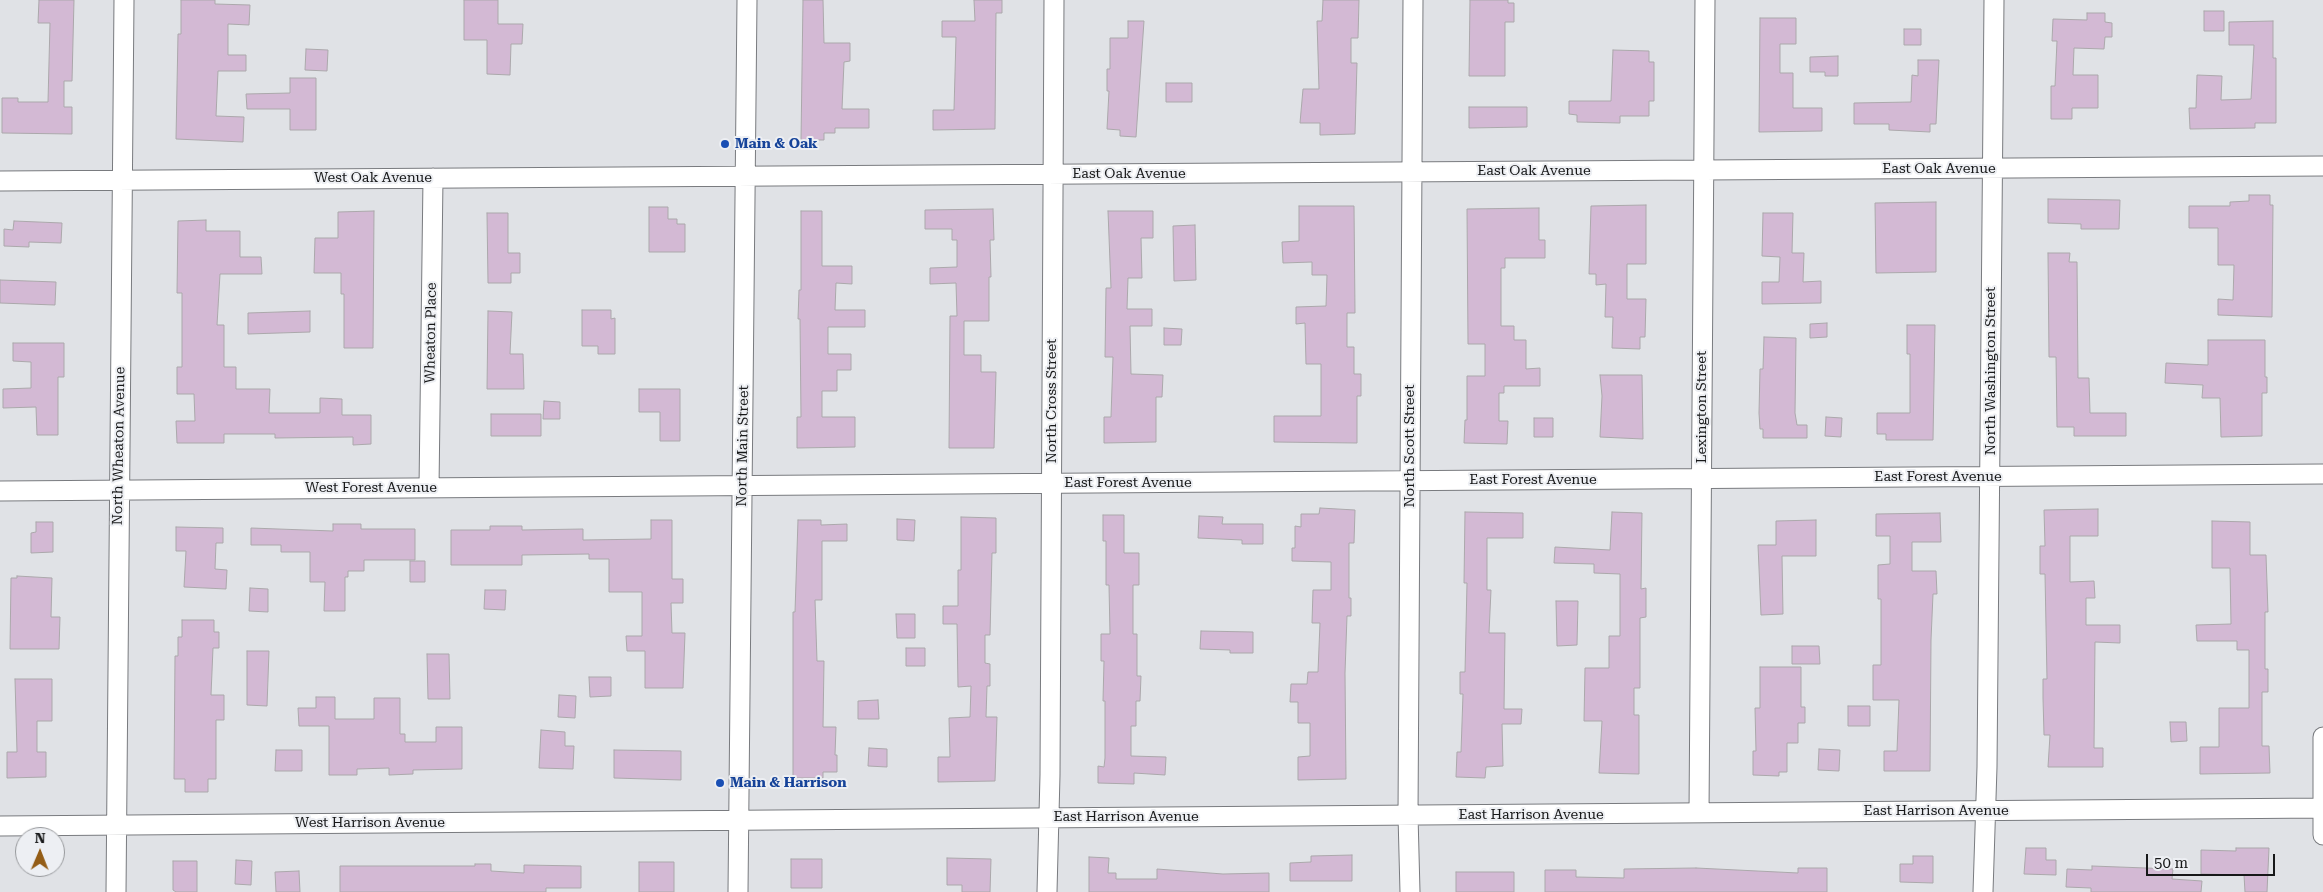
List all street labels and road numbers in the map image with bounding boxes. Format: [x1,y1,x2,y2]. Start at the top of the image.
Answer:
street label: East Oak Avenue [1882,161,1996,177]
street label: East Oak Avenue [1477,163,1591,179]
street label: East Oak Avenue [1072,166,1186,182]
street label: West Oak Avenue [314,170,432,186]
street label: Wheaton Place [422,282,440,384]
street label: North Washington Street [1983,287,1999,455]
street label: North Cross Street [1044,339,1060,463]
street label: Lexington Street [1694,351,1710,463]
street label: North Wheaton Avenue [109,367,129,525]
street label: North Scott Street [1402,384,1418,508]
street label: North Main Street [734,385,752,507]
street label: East Forest Avenue [1874,469,2002,485]
street label: East Forest Avenue [1469,472,1597,488]
street label: East Forest Avenue [1064,475,1192,491]
street label: West Forest Avenue [305,480,437,496]
street label: East Harrison Avenue [1863,803,2009,819]
street label: East Harrison Avenue [1458,807,1604,823]
street label: East Harrison Avenue [1053,809,1199,825]
street label: West Harrison Avenue [295,815,445,831]

